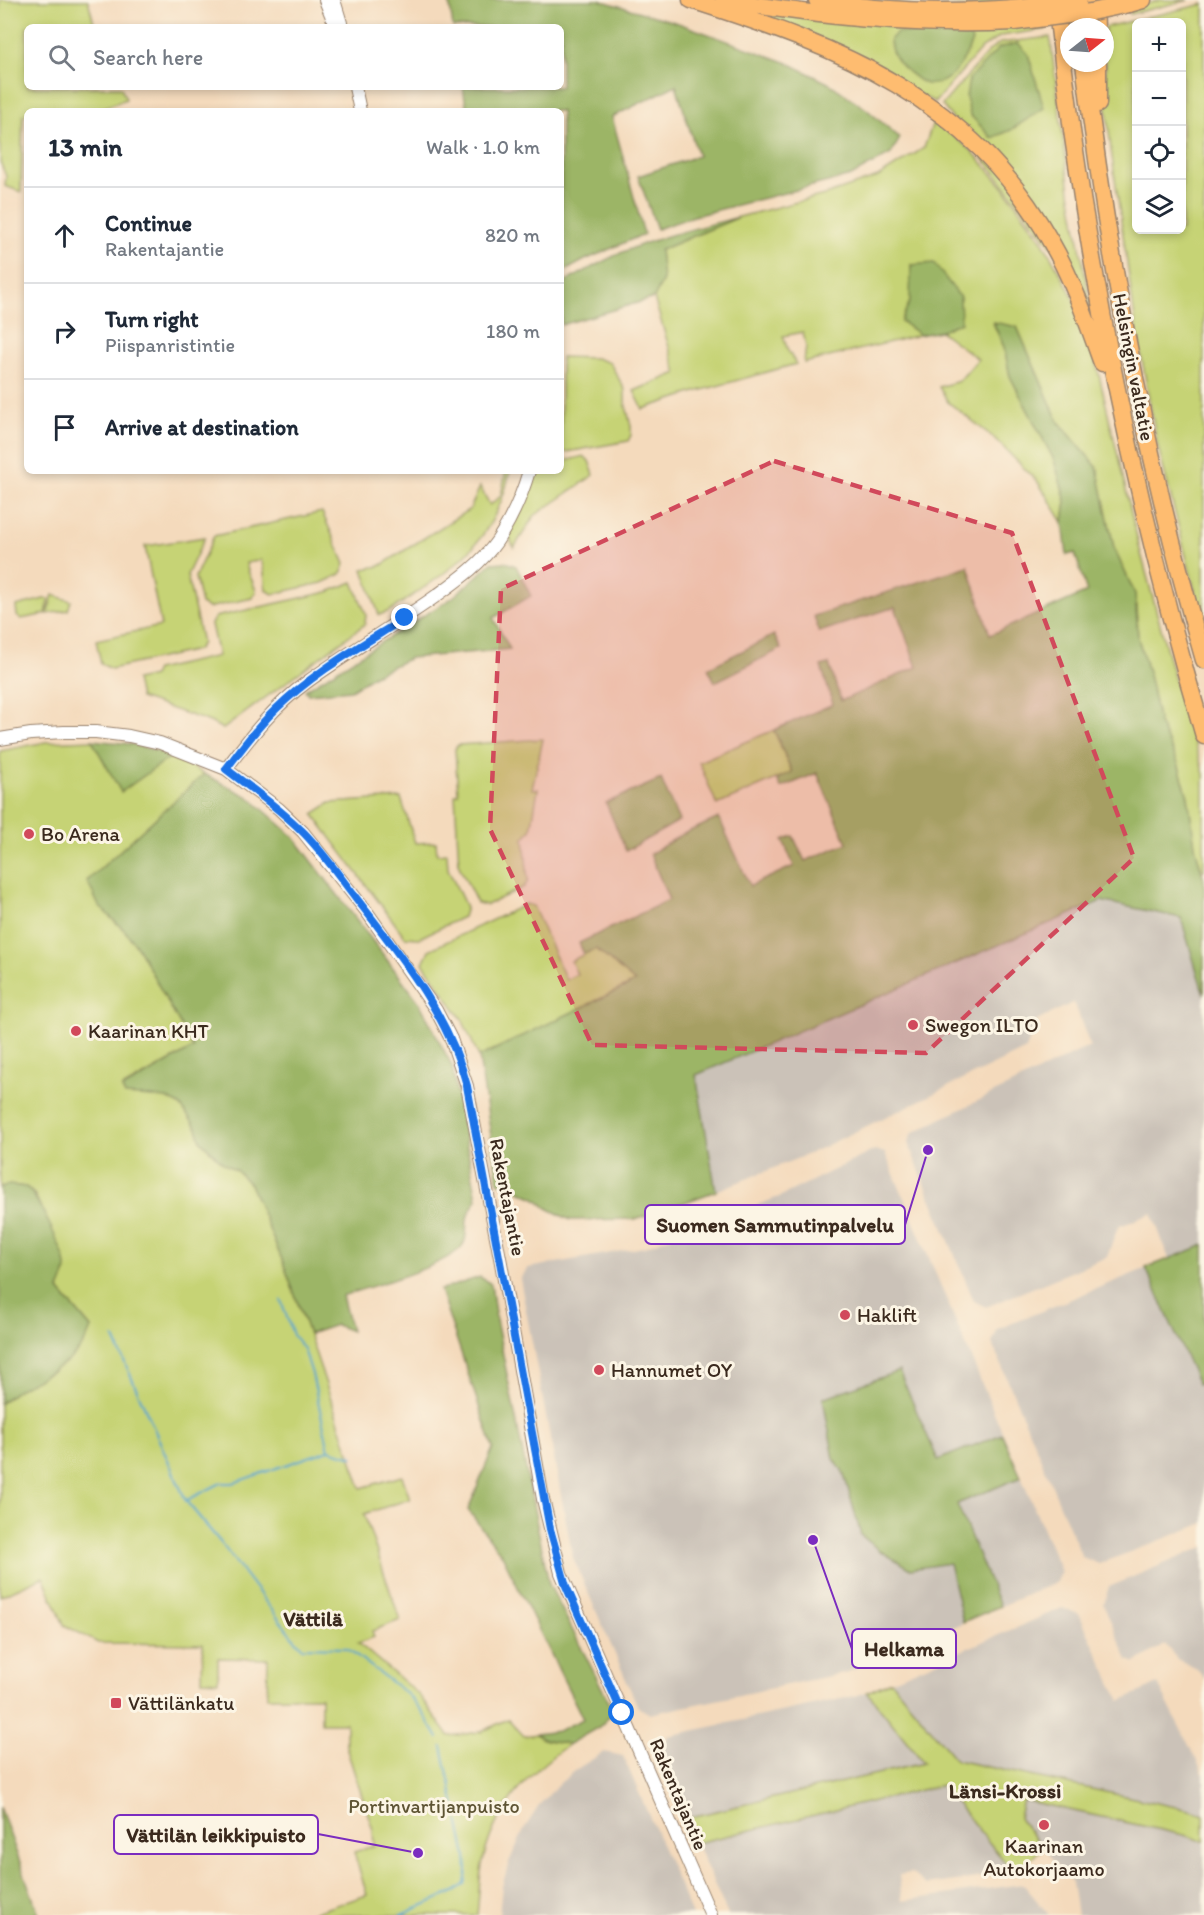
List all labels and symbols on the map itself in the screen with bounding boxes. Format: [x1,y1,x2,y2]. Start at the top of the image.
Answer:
north arrow [1060,18,1114,72]
street label: Helsingin valtatie [1108,291,1160,443]
route end [391,604,417,630]
place label: Bo Arena [41,822,121,846]
marker: Bo Arena [22,827,36,841]
place label: Swegon ILTO [925,1013,1039,1037]
marker: Swegon ILTO [906,1018,920,1032]
place label: Kaarinan KHT [88,1019,209,1043]
marker: Kaarinan KHT [69,1024,83,1038]
street label: Rakentajantie [485,1136,531,1258]
callout: Suomen Sammutinpalvelu [645,1205,905,1244]
text: Suomen Sammutinpalvelu [656,1212,894,1238]
place label: Haklift [857,1303,917,1327]
marker: Haklift [838,1308,852,1322]
place label: Hannumet OY [611,1358,733,1382]
marker: Hannumet OY [592,1363,606,1377]
district label: Vättilä [283,1606,344,1631]
callout: Helkama [852,1629,956,1668]
text: Helkama [864,1636,945,1661]
place label: Vättilänkatu [128,1691,234,1715]
marker: Vättilänkatu [109,1696,123,1710]
route start [608,1699,634,1725]
street label: Rakentajantie [645,1734,713,1854]
district label: Länsi-Krossi [949,1778,1061,1803]
park label: Portinvartijanpuisto [348,1794,520,1818]
callout: Vättilän leikkipuisto [114,1815,318,1854]
marker: Kaarinan Autokorjaamo [1037,1818,1051,1832]
text: Vättilän leikkipuisto [126,1822,306,1848]
place label: Kaarinan Autokorjaamo [983,1834,1105,1881]

